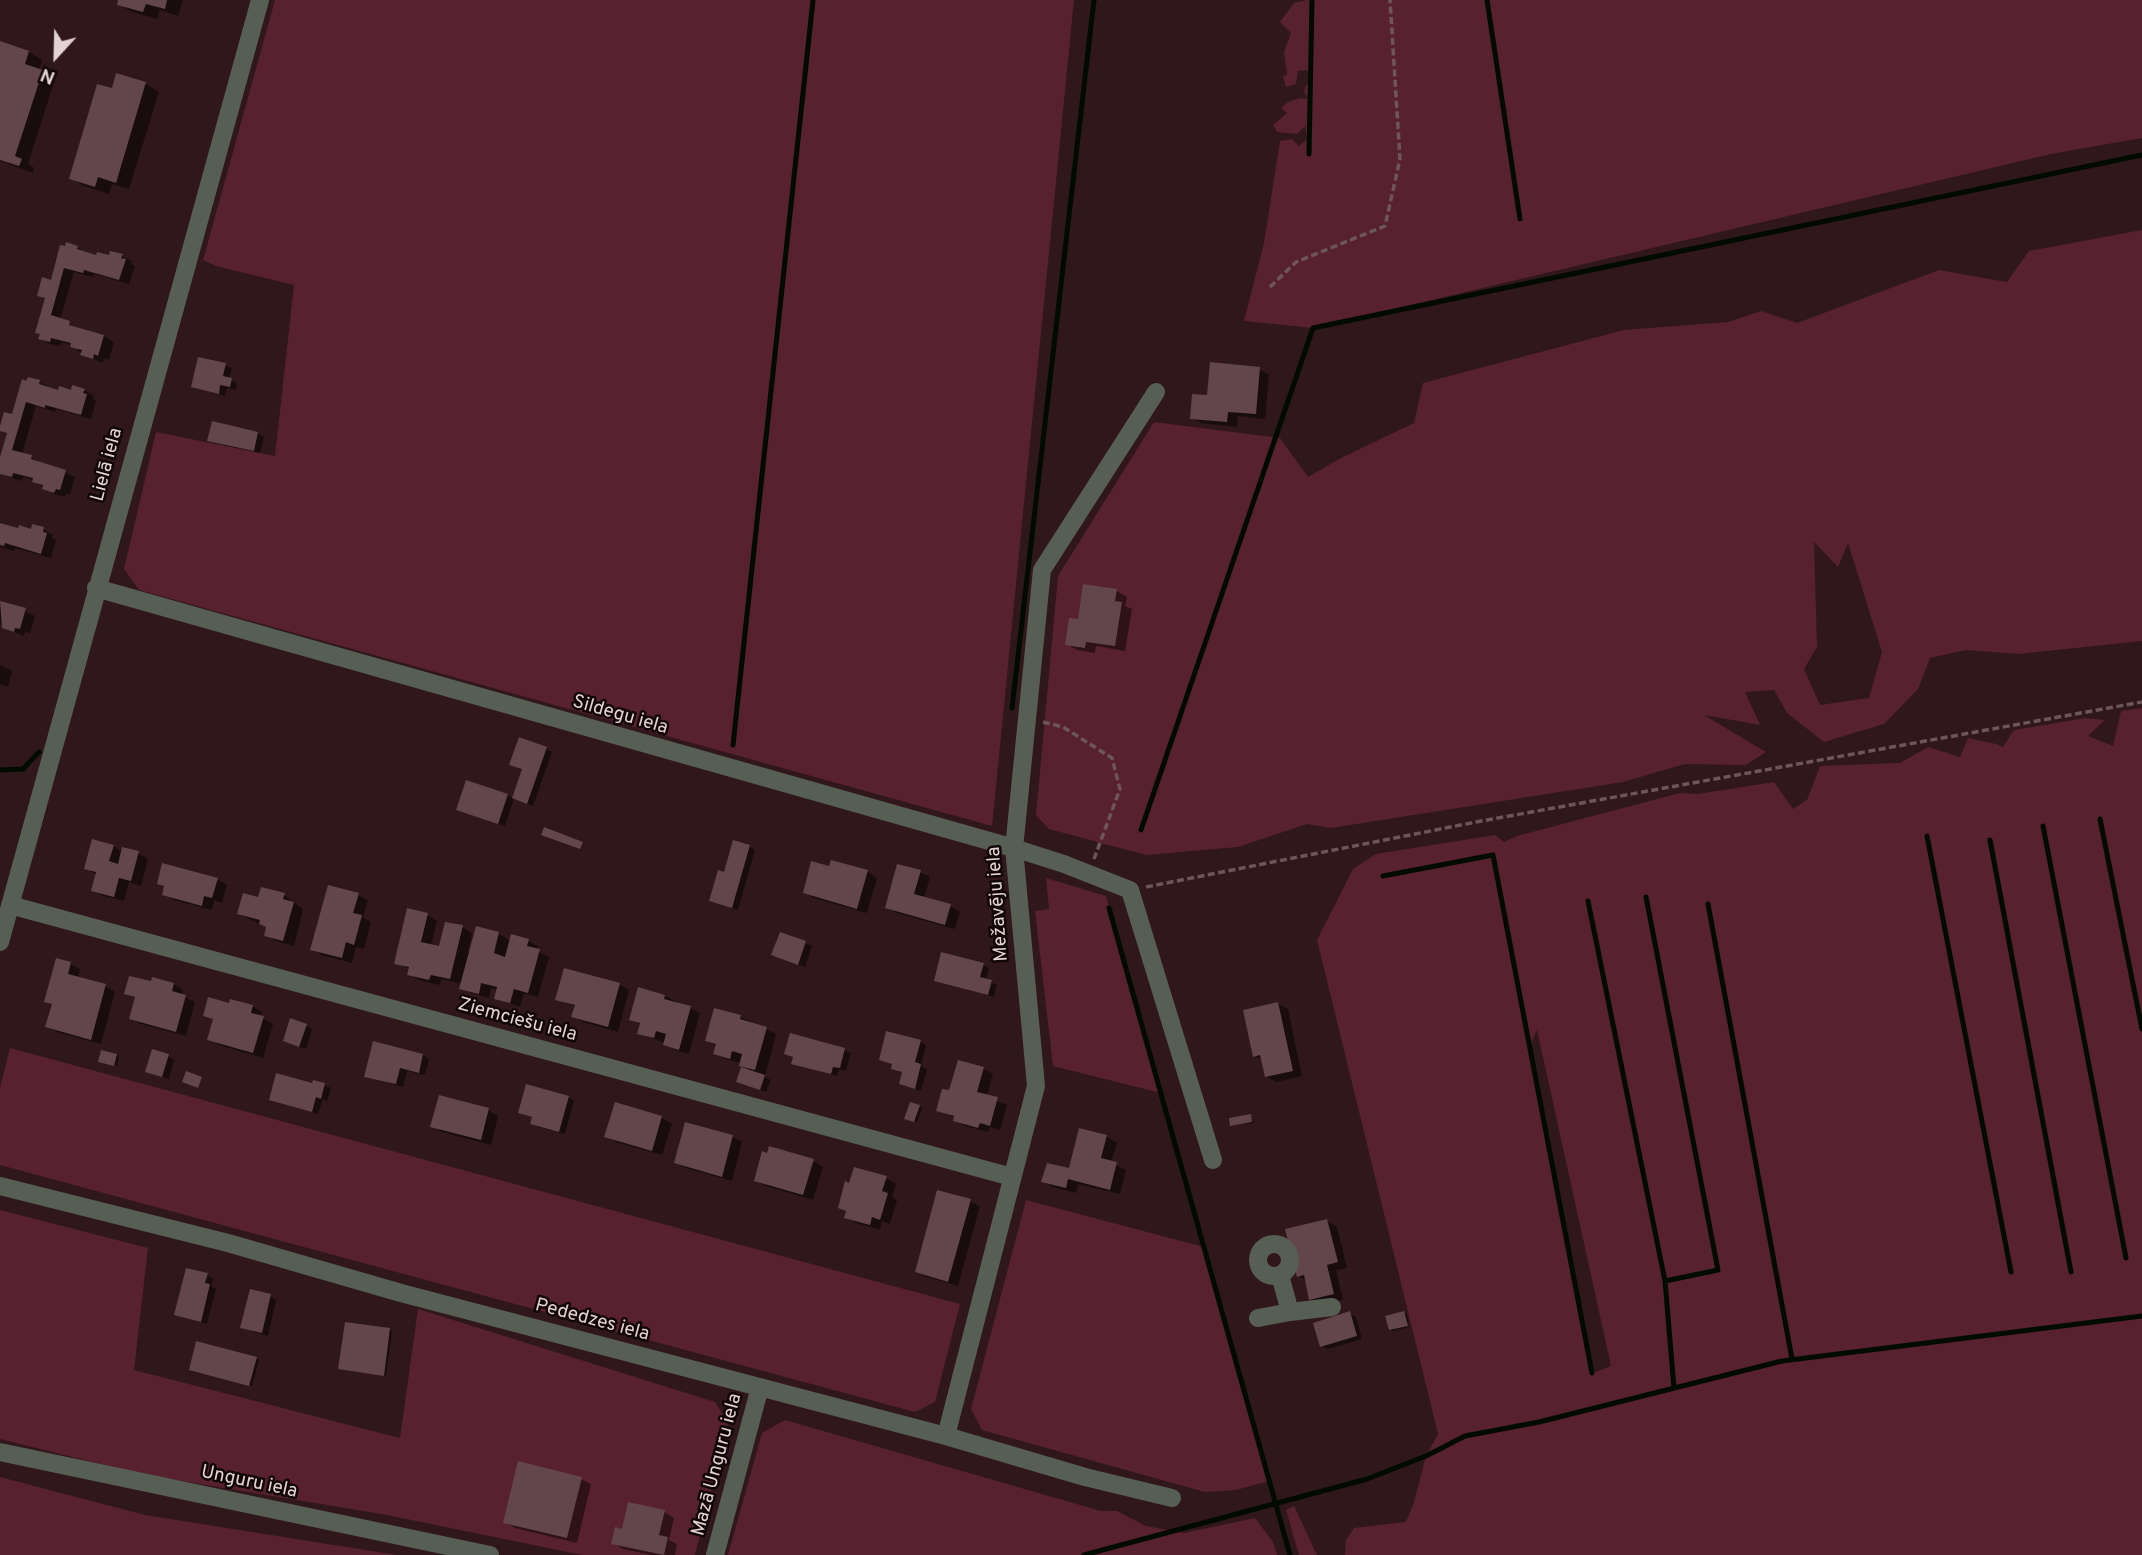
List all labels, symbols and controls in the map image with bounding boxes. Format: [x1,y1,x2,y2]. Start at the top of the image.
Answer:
north arrow [21,21,91,91]
text: N [37,62,59,89]
street label: Lielā iela [87,426,129,504]
street label: Sildegu iela [570,691,670,741]
street label: Mežavēju iela [984,846,1014,962]
street label: Ziemciešu iela [455,994,579,1048]
street label: Pededzes iela [532,1295,652,1347]
street label: Mazā Unguru iela [688,1391,748,1539]
street label: Unguru iela [199,1462,299,1504]

